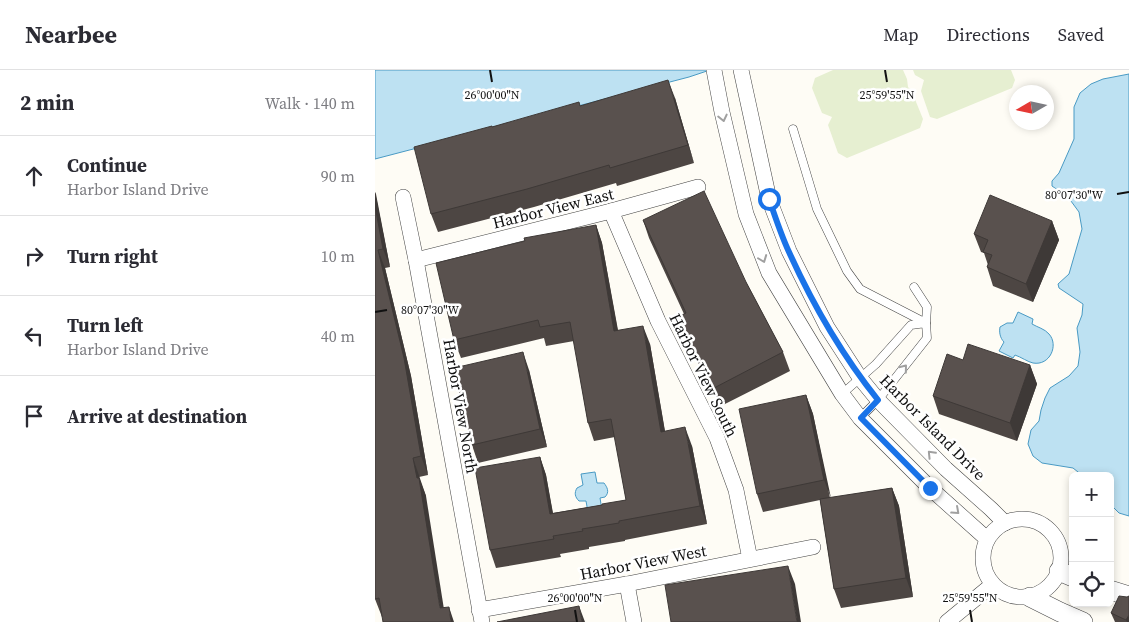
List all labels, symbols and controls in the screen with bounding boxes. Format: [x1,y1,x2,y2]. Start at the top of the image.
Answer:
text: Nearbee [25,18,117,51]
text: Map [883,22,919,47]
text: Directions [947,22,1030,47]
text: Saved [1058,22,1104,47]
north arrow [1009,85,1054,130]
text: 26°00'00"N [464,87,520,103]
text: 25°59'55"N [859,87,915,103]
text: 2 min [20,88,75,117]
text: Walk · 140 m [265,92,355,114]
one-way arrow [717,113,728,122]
text: Continue [67,152,147,178]
icon: ahead [20,162,48,190]
text: 90 m [321,165,355,187]
text: Harbor Island Drive [67,178,209,200]
street label: Harbor View East [490,182,617,234]
text: 80°07'30"W [1045,187,1103,203]
route start [758,188,781,211]
icon: right [20,242,48,270]
text: Turn right [67,243,158,269]
text: 10 m [321,245,355,267]
one-way arrow [757,254,767,263]
text: 80°07'30"W [401,302,459,318]
street label: Harbor View South [665,310,744,441]
text: Turn left [67,312,143,338]
icon: left [20,322,48,350]
text: 40 m [321,325,355,347]
street label: Harbor View North [438,337,484,475]
text: Harbor Island Drive [67,338,209,360]
one-way arrow [898,364,907,373]
street label: Harbor Island Drive [875,369,991,485]
icon: arrive [20,402,48,430]
text: Arrive at destination [67,403,247,429]
one-way arrow [928,450,937,459]
map controls [1069,472,1114,607]
button: + [1069,472,1114,517]
route end [919,477,942,500]
one-way arrow [950,505,959,514]
button: − [1069,517,1114,562]
street label: Harbor View West [578,539,709,585]
button: locate [1069,562,1114,607]
text: 26°00'00"N [547,590,603,606]
text: 25°59'55"N [942,590,998,606]

